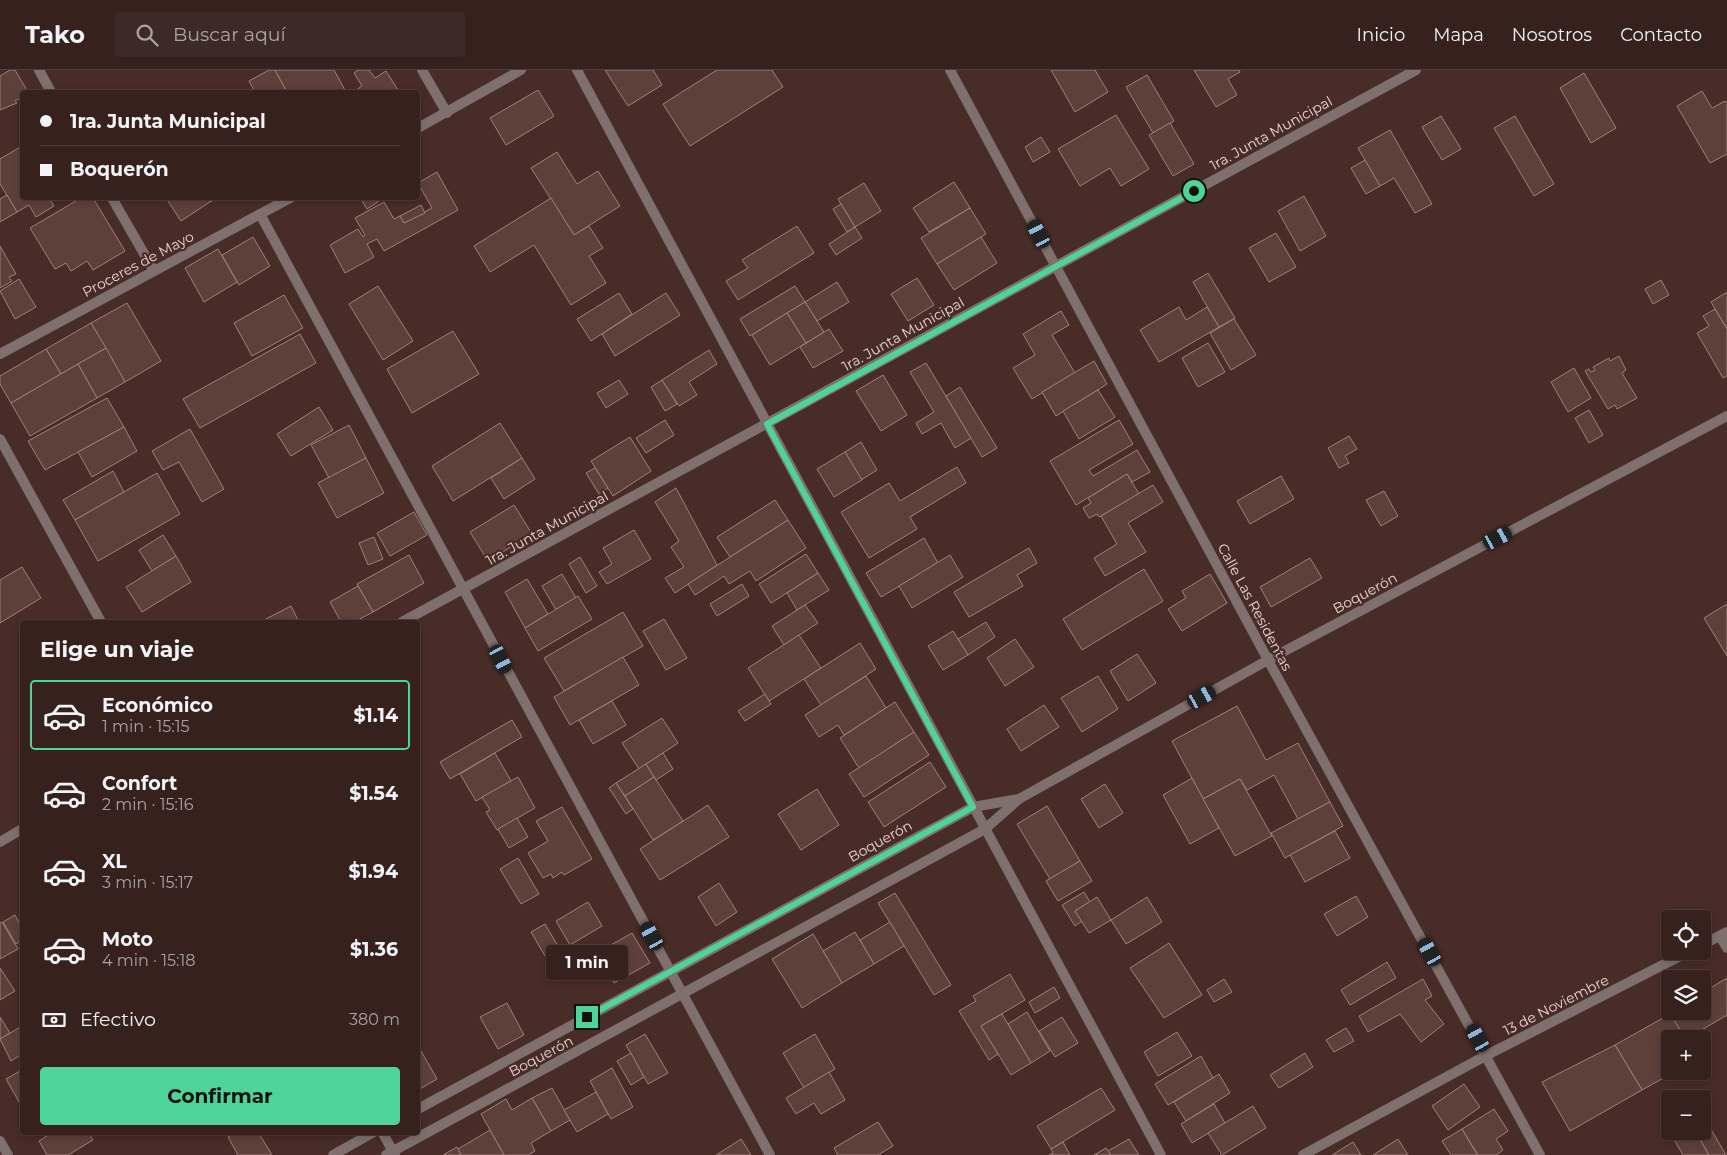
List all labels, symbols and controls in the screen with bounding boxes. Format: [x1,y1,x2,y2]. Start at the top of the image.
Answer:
search box [115,12,465,57]
text: Tako [25,20,85,49]
icon: search [133,21,161,49]
text: Buscar aquí [173,23,286,46]
text: Inicio [1357,24,1405,46]
text: Mapa [1433,24,1484,46]
text: Nosotros [1512,24,1592,46]
text: Contacto [1620,24,1702,46]
street label: 1ra. Junta Municipal [1207,92,1335,174]
text: 1ra. Junta Municipal [70,110,266,133]
text: Boquerón [70,158,169,181]
route start [1183,180,1205,202]
car [1025,217,1052,251]
street label: Proceres de Mayo [79,227,197,301]
street label: 1ra. Junta Municipal [839,293,967,375]
street label: 1ra. Junta Municipal [483,487,611,569]
car [1481,524,1514,552]
street label: Calle Las Residentas [1214,540,1296,674]
street label: Boquerón [1330,569,1400,617]
text: Elige un viaje [40,636,194,663]
car [487,642,514,676]
car [1185,683,1218,711]
icon: car [42,693,87,738]
text: Económico [102,694,213,717]
text: $1.14 [353,704,398,727]
text: 1 min · 15:15 [102,717,190,736]
icon: car [42,771,87,816]
text: Confort [102,772,177,795]
text: $1.54 [349,782,398,805]
text: 2 min · 15:16 [102,795,194,814]
street label: Boquerón [845,816,915,866]
icon: car [42,849,87,894]
text: XL [102,850,127,873]
text: $1.94 [348,860,398,883]
text: 3 min · 15:17 [102,873,193,892]
map controls [1661,910,1711,1140]
button: locate [1661,910,1711,960]
car [638,919,665,953]
icon: car [42,927,87,972]
text: Moto [102,928,153,951]
car [1416,935,1443,969]
text: $1.36 [350,938,398,961]
callout: 1 min [546,944,628,980]
text: 4 min · 15:18 [102,951,196,970]
text: 1 min [565,953,609,972]
button: layers [1661,970,1711,1020]
street label: 13 de Noviembre [1500,971,1612,1039]
icon: cash [40,1006,68,1034]
route end [576,1006,598,1028]
text: Efectivo [80,1008,156,1031]
text: 380 m [349,1010,400,1029]
car [1464,1021,1491,1055]
button: + [1661,1030,1711,1080]
street label: Boquerón [506,1032,576,1080]
button: Confirmar [40,1067,400,1125]
button: − [1661,1090,1711,1140]

